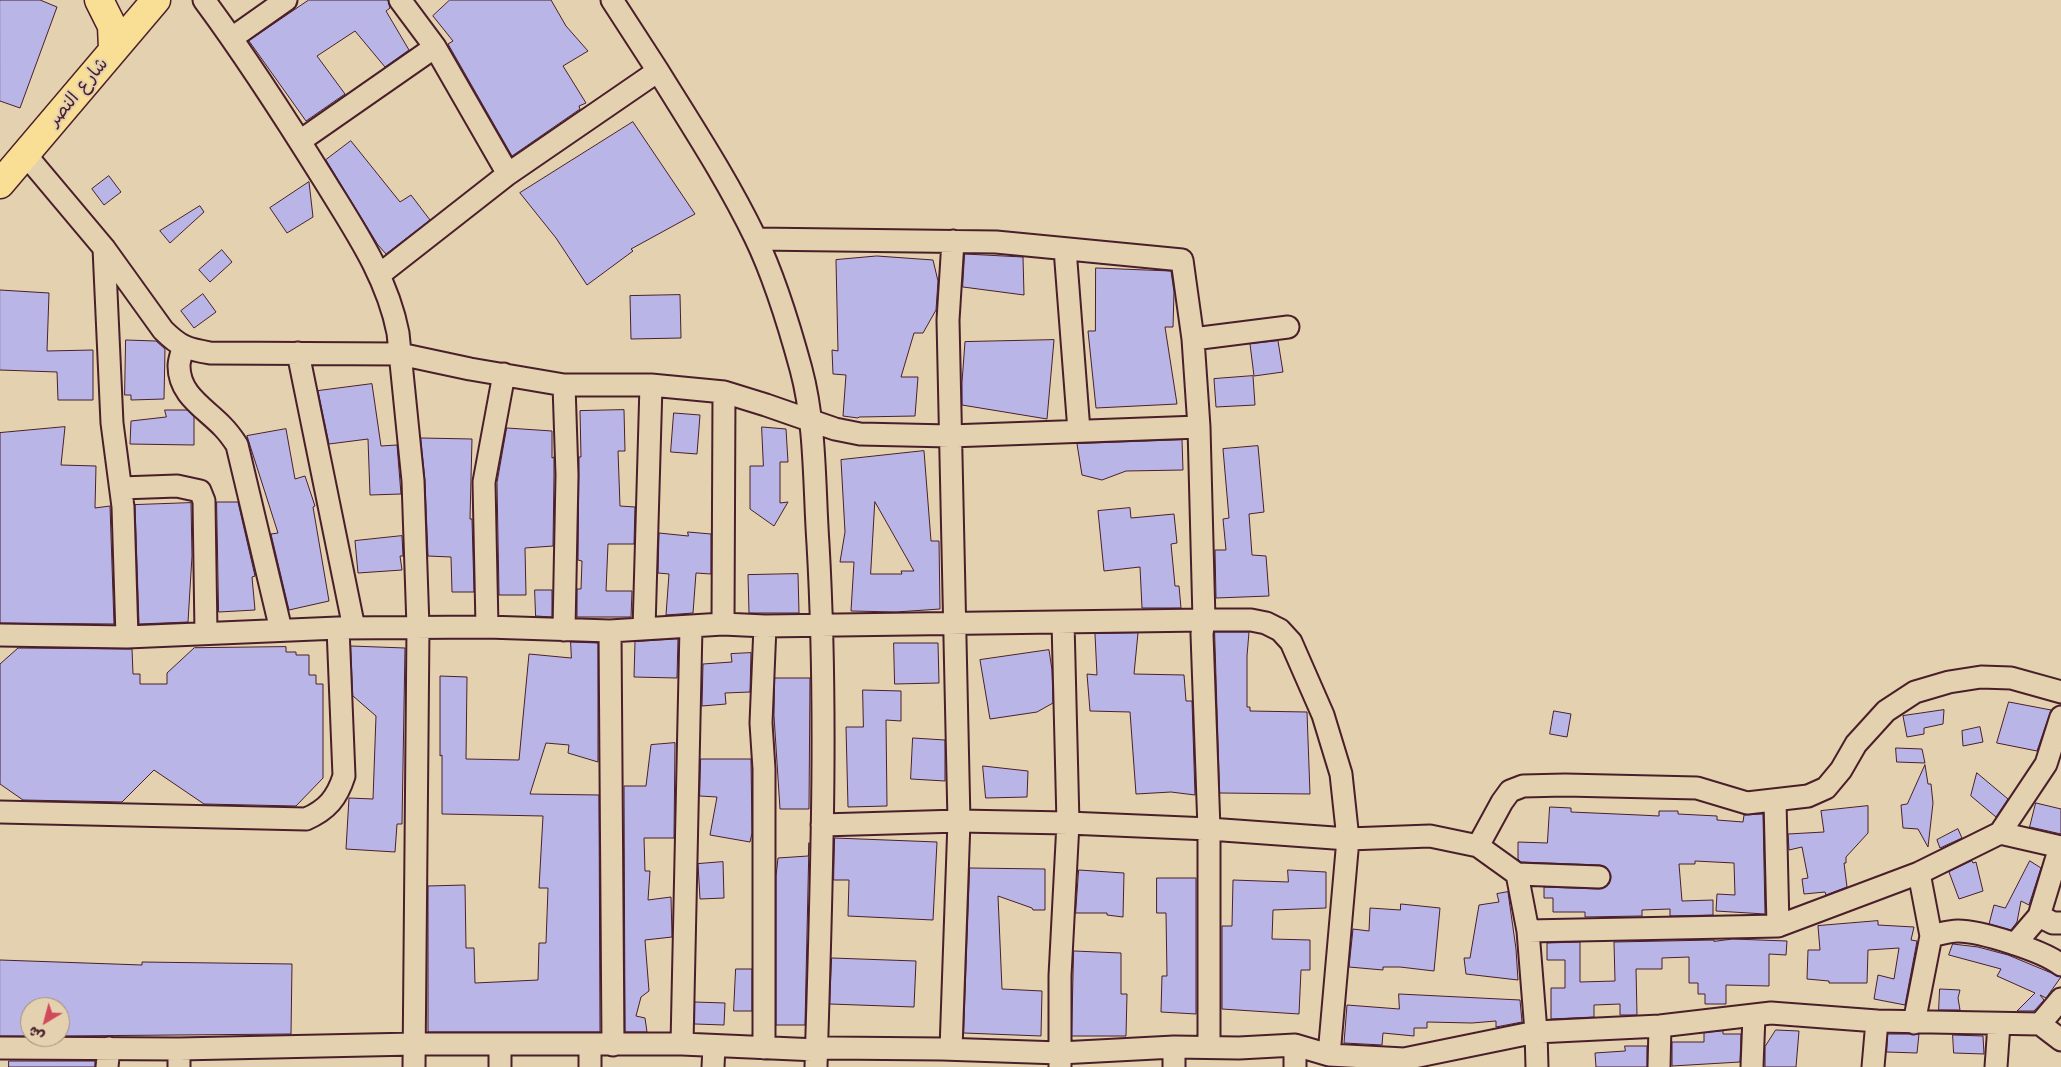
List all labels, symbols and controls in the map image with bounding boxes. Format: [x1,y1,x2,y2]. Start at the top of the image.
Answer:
street label: شارع النصر [43,53,113,131]
north arrow [20,997,70,1047]
text: ش [25,1022,48,1045]

